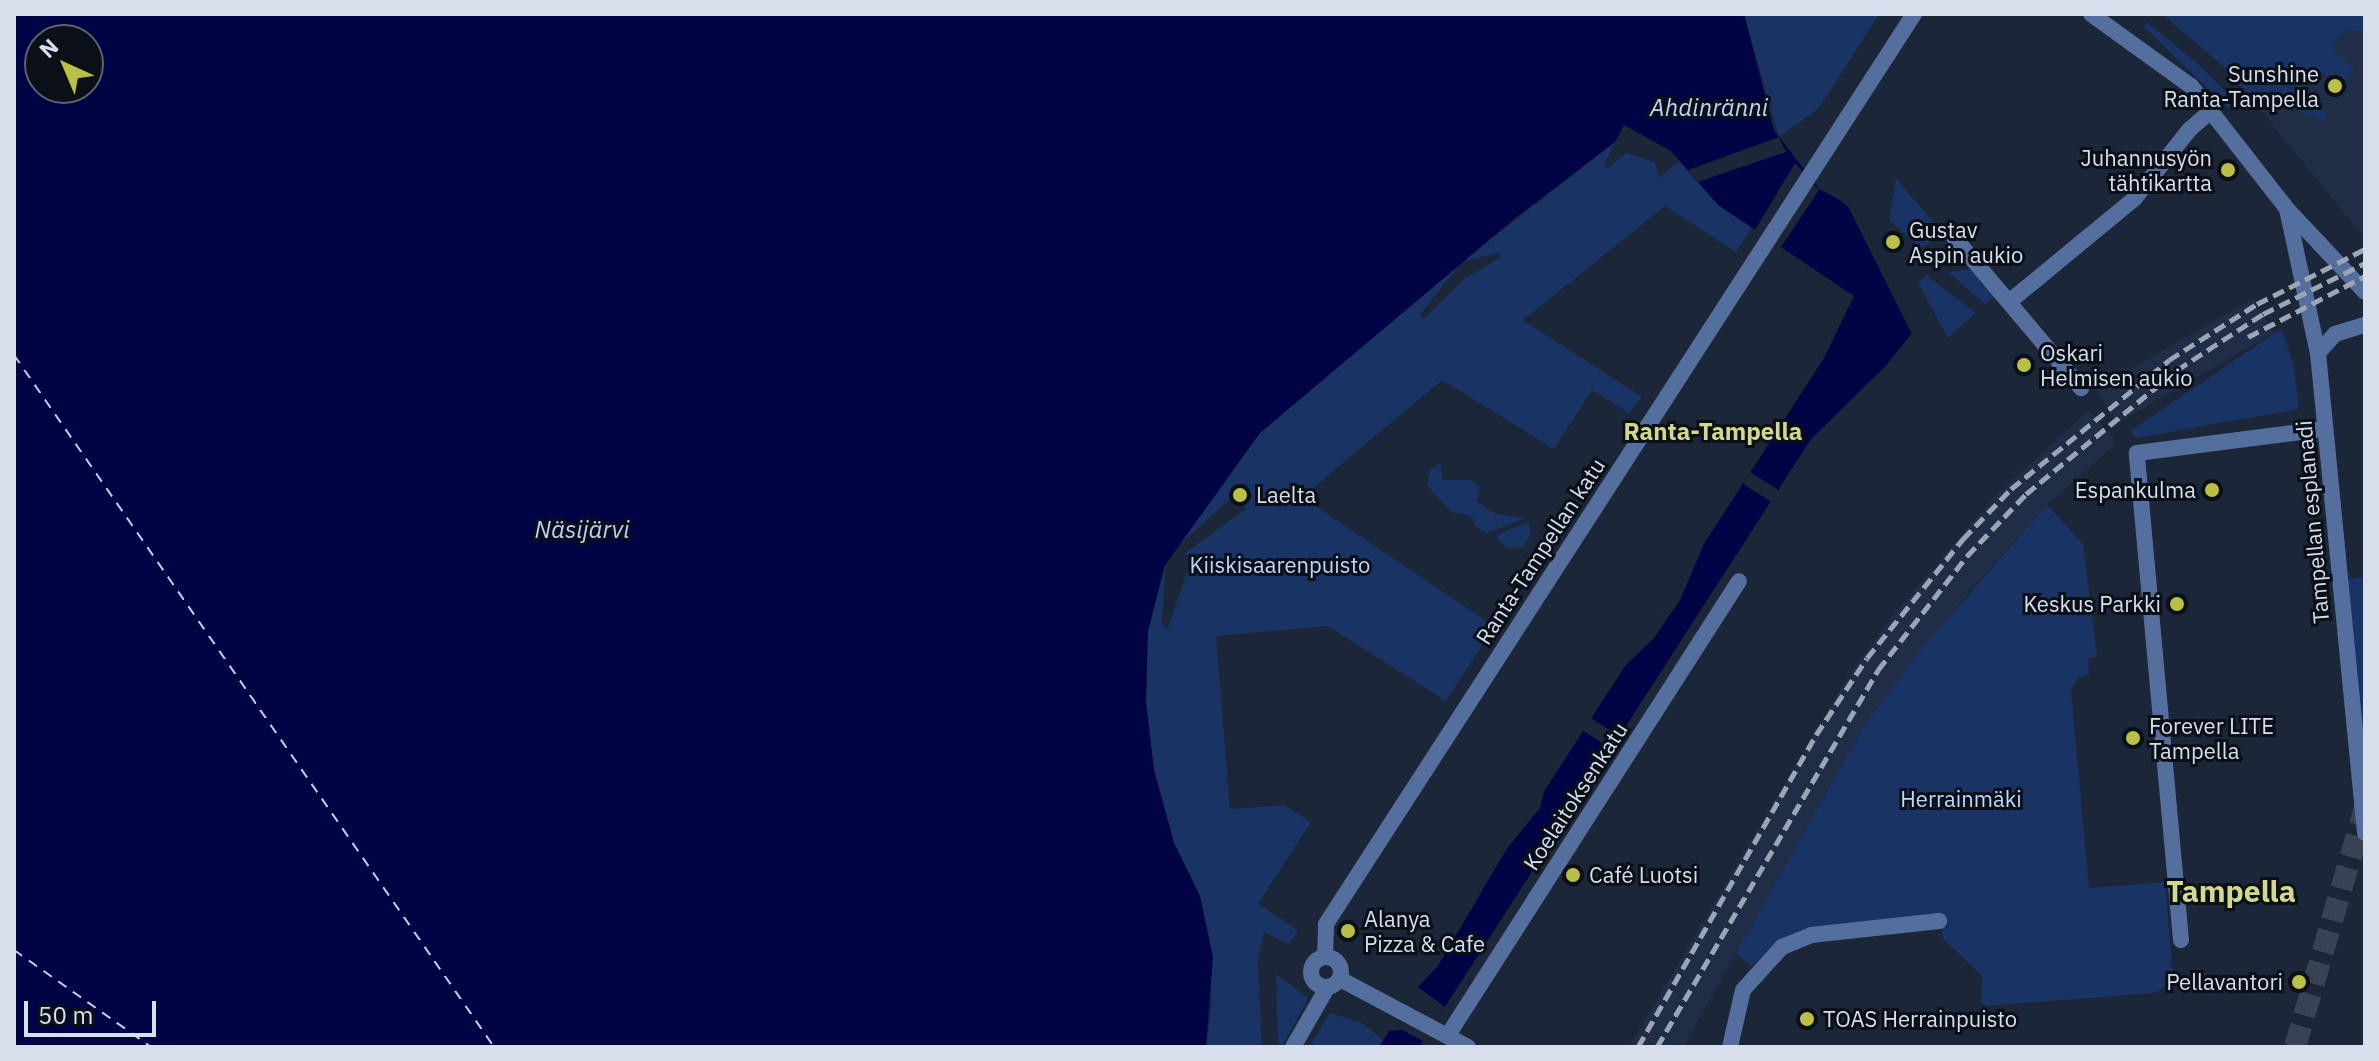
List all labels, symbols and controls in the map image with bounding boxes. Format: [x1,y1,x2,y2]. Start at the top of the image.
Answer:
north arrow [24,24,104,104]
text: N [33,32,64,64]
place label: Sunshine Ranta-Tampella [2163,60,2319,112]
marker: Sunshine Ranta-Tampella [2326,77,2344,95]
water label: Ahdinränni [1650,94,1768,122]
place label: Juhannusyön tähtikartta [2081,144,2212,196]
marker: Juhannusyön tähtikartta [2219,161,2237,179]
place label: Gustav Aspin aukio [1909,216,2023,268]
marker: Gustav Aspin aukio [1884,233,1902,251]
place label: Oskari Helmisen aukio [2040,339,2192,390]
marker: Oskari Helmisen aukio [2015,356,2033,374]
district label: Ranta-Tampella [1624,418,1802,446]
street label: Tampellan esplanadi [2290,419,2334,625]
street label: Ranta-Tampellan katu [1470,453,1610,649]
place label: Espankulma [2075,477,2196,503]
marker: Espankulma [2203,481,2221,499]
place label: Laelta [1256,482,1316,508]
marker: Laelta [1231,486,1249,504]
water label: Näsijärvi [534,516,630,544]
park label: Kiiskisaarenpuisto [1190,552,1370,578]
place label: Keskus Parkki [2023,591,2161,617]
marker: Keskus Parkki [2168,595,2186,613]
place label: Forever LITE Tampella [2149,712,2274,764]
street label: Koelaitoksenkatu [1517,717,1633,875]
marker: Forever LITE Tampella [2124,729,2142,747]
park label: Herrainmäki [1900,786,2022,812]
place label: Café Luotsi [1589,862,1698,888]
marker: Café Luotsi [1564,866,1582,884]
district label: Tampella [2166,873,2296,909]
place label: Alanya Pizza & Cafe [1364,905,1485,956]
marker: Alanya Pizza & Cafe [1339,922,1357,940]
place label: Pellavantori [2166,969,2283,995]
marker: Pellavantori [2290,973,2308,991]
scale bar [28,985,160,1035]
text: 50 m [38,999,93,1031]
place label: TOAS Herrainpuisto [1823,1006,2017,1032]
marker: TOAS Herrainpuisto [1798,1010,1816,1028]

